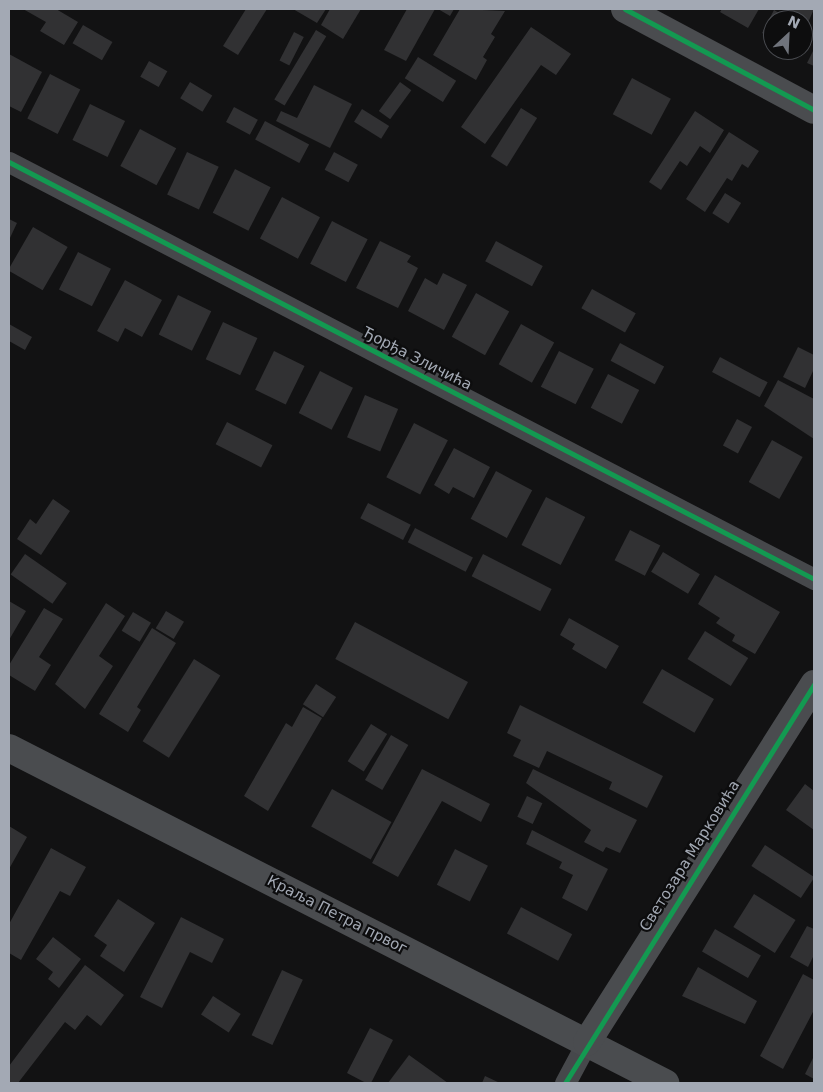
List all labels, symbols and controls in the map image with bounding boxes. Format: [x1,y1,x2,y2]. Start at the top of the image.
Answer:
north arrow [763,10,813,60]
text: N [785,13,803,32]
street label: Ђорђа Зличића [359,324,475,394]
street label: Светозара Марковића [636,777,744,935]
street label: Краља Петра првог [264,872,410,958]

